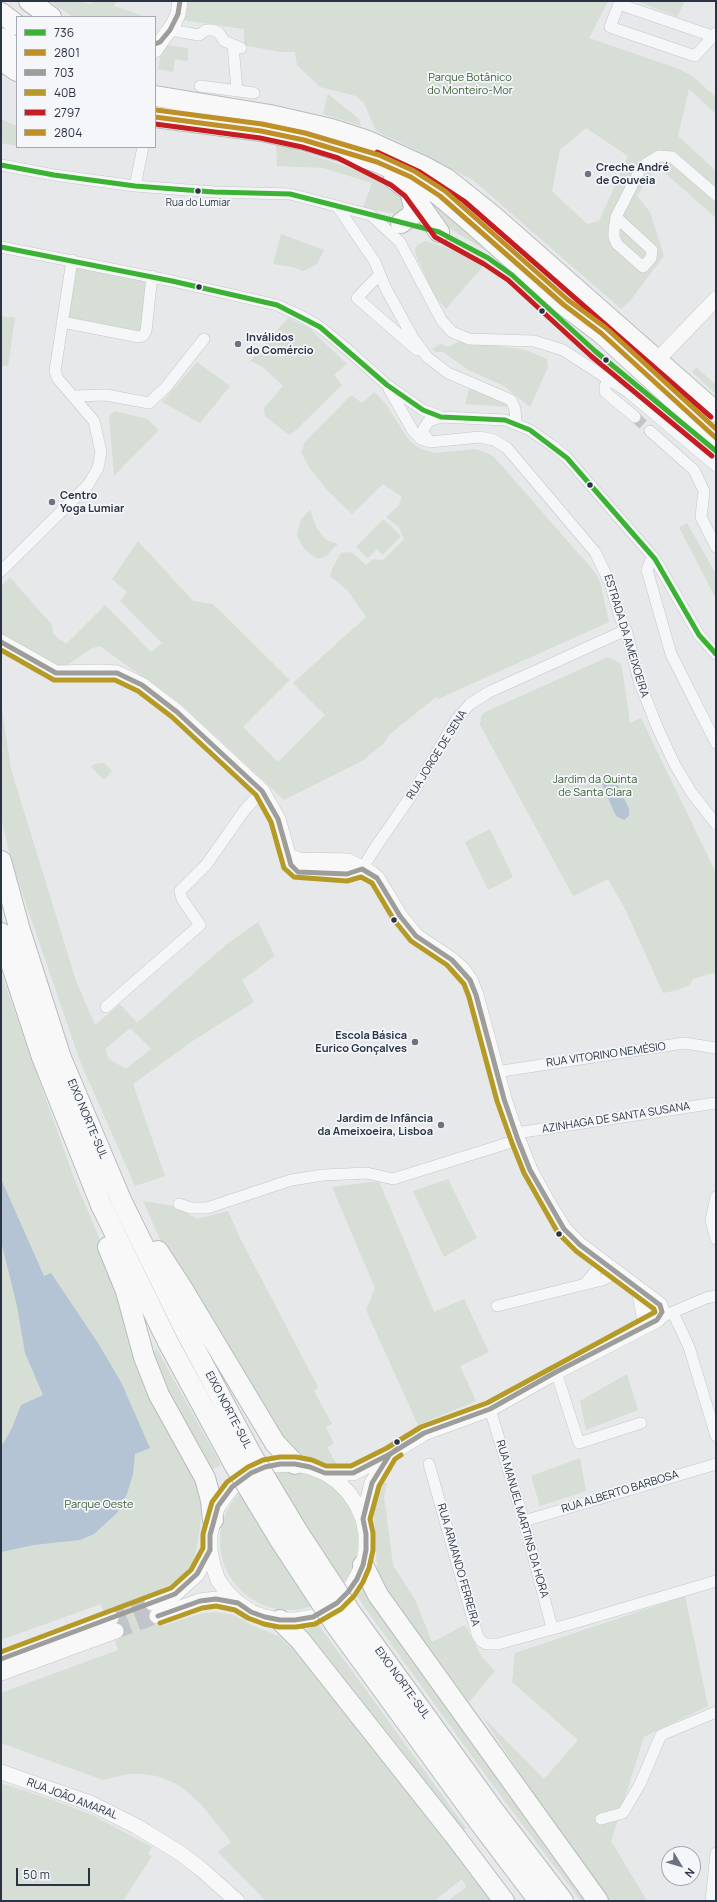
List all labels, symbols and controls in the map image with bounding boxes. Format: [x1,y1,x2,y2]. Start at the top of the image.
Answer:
legend [16,16,156,148]
text: 736 [54,24,74,41]
text: 2801 [54,44,80,61]
text: 703 [54,64,74,81]
park label: Parque Botânico do Monteiro-Mor [427,71,513,97]
text: 40B [54,84,76,101]
text: 2797 [54,104,80,121]
text: 2804 [54,124,82,141]
place label: Creche André de Gouveia [596,161,669,187]
marker: Creche André de Gouveia [583,169,593,179]
marker: Rua do Lumiar [193,186,203,196]
place label: Rua do Lumiar [166,197,230,209]
unlabelled marker [194,282,204,292]
unlabelled marker [537,306,547,316]
place label: Inválidos do Comércio [246,331,314,357]
marker: Inválidos do Comércio [233,339,243,349]
unlabelled marker [601,355,611,365]
unlabelled marker [585,480,595,490]
place label: Centro Yoga Lumiar [60,489,124,515]
marker: Centro Yoga Lumiar [47,497,57,507]
street label: ESTRADA DA AMEIXOEIRA [601,573,651,699]
street label: RUA JORGE DE SENA [404,708,470,802]
park label: Jardim da Quinta de Santa Clara [553,773,637,799]
unlabelled marker [389,915,399,925]
place label: Escola Básica Eurico Gonçalves [315,1029,407,1055]
marker: Escola Básica Eurico Gonçalves [410,1037,420,1047]
street label: RUA VITORINO NEMÉSIO [545,1040,667,1070]
street label: EIXO NORTE-SUL [64,1077,110,1161]
street label: AZINHAGA DE SANTA SUSANA [541,1100,691,1136]
place label: Jardim de Infância da Ameixoeira, Lisboa [317,1112,433,1138]
marker: Jardim de Infância da Ameixoeira, Lisboa [436,1120,446,1130]
unlabelled marker [554,1229,564,1239]
street label: EIXO NORTE-SUL [202,1369,254,1451]
unlabelled marker [392,1437,402,1447]
street label: RUA MANUEL MARTINS DA HORA [493,1439,551,1599]
street label: RUA ALBERTO BARBOSA [560,1468,680,1516]
park label: Parque Oeste [65,1498,133,1512]
street label: RUA ARMANDO FERREIRA [434,1502,482,1628]
street label: EIXO NORTE-SUL [372,1645,432,1721]
street label: RUA JOÃO AMARAL [25,1776,119,1822]
north arrow [661,1846,701,1886]
scale bar [18,1860,92,1886]
text: N [682,1865,698,1881]
text: 50 m [23,1866,50,1883]

